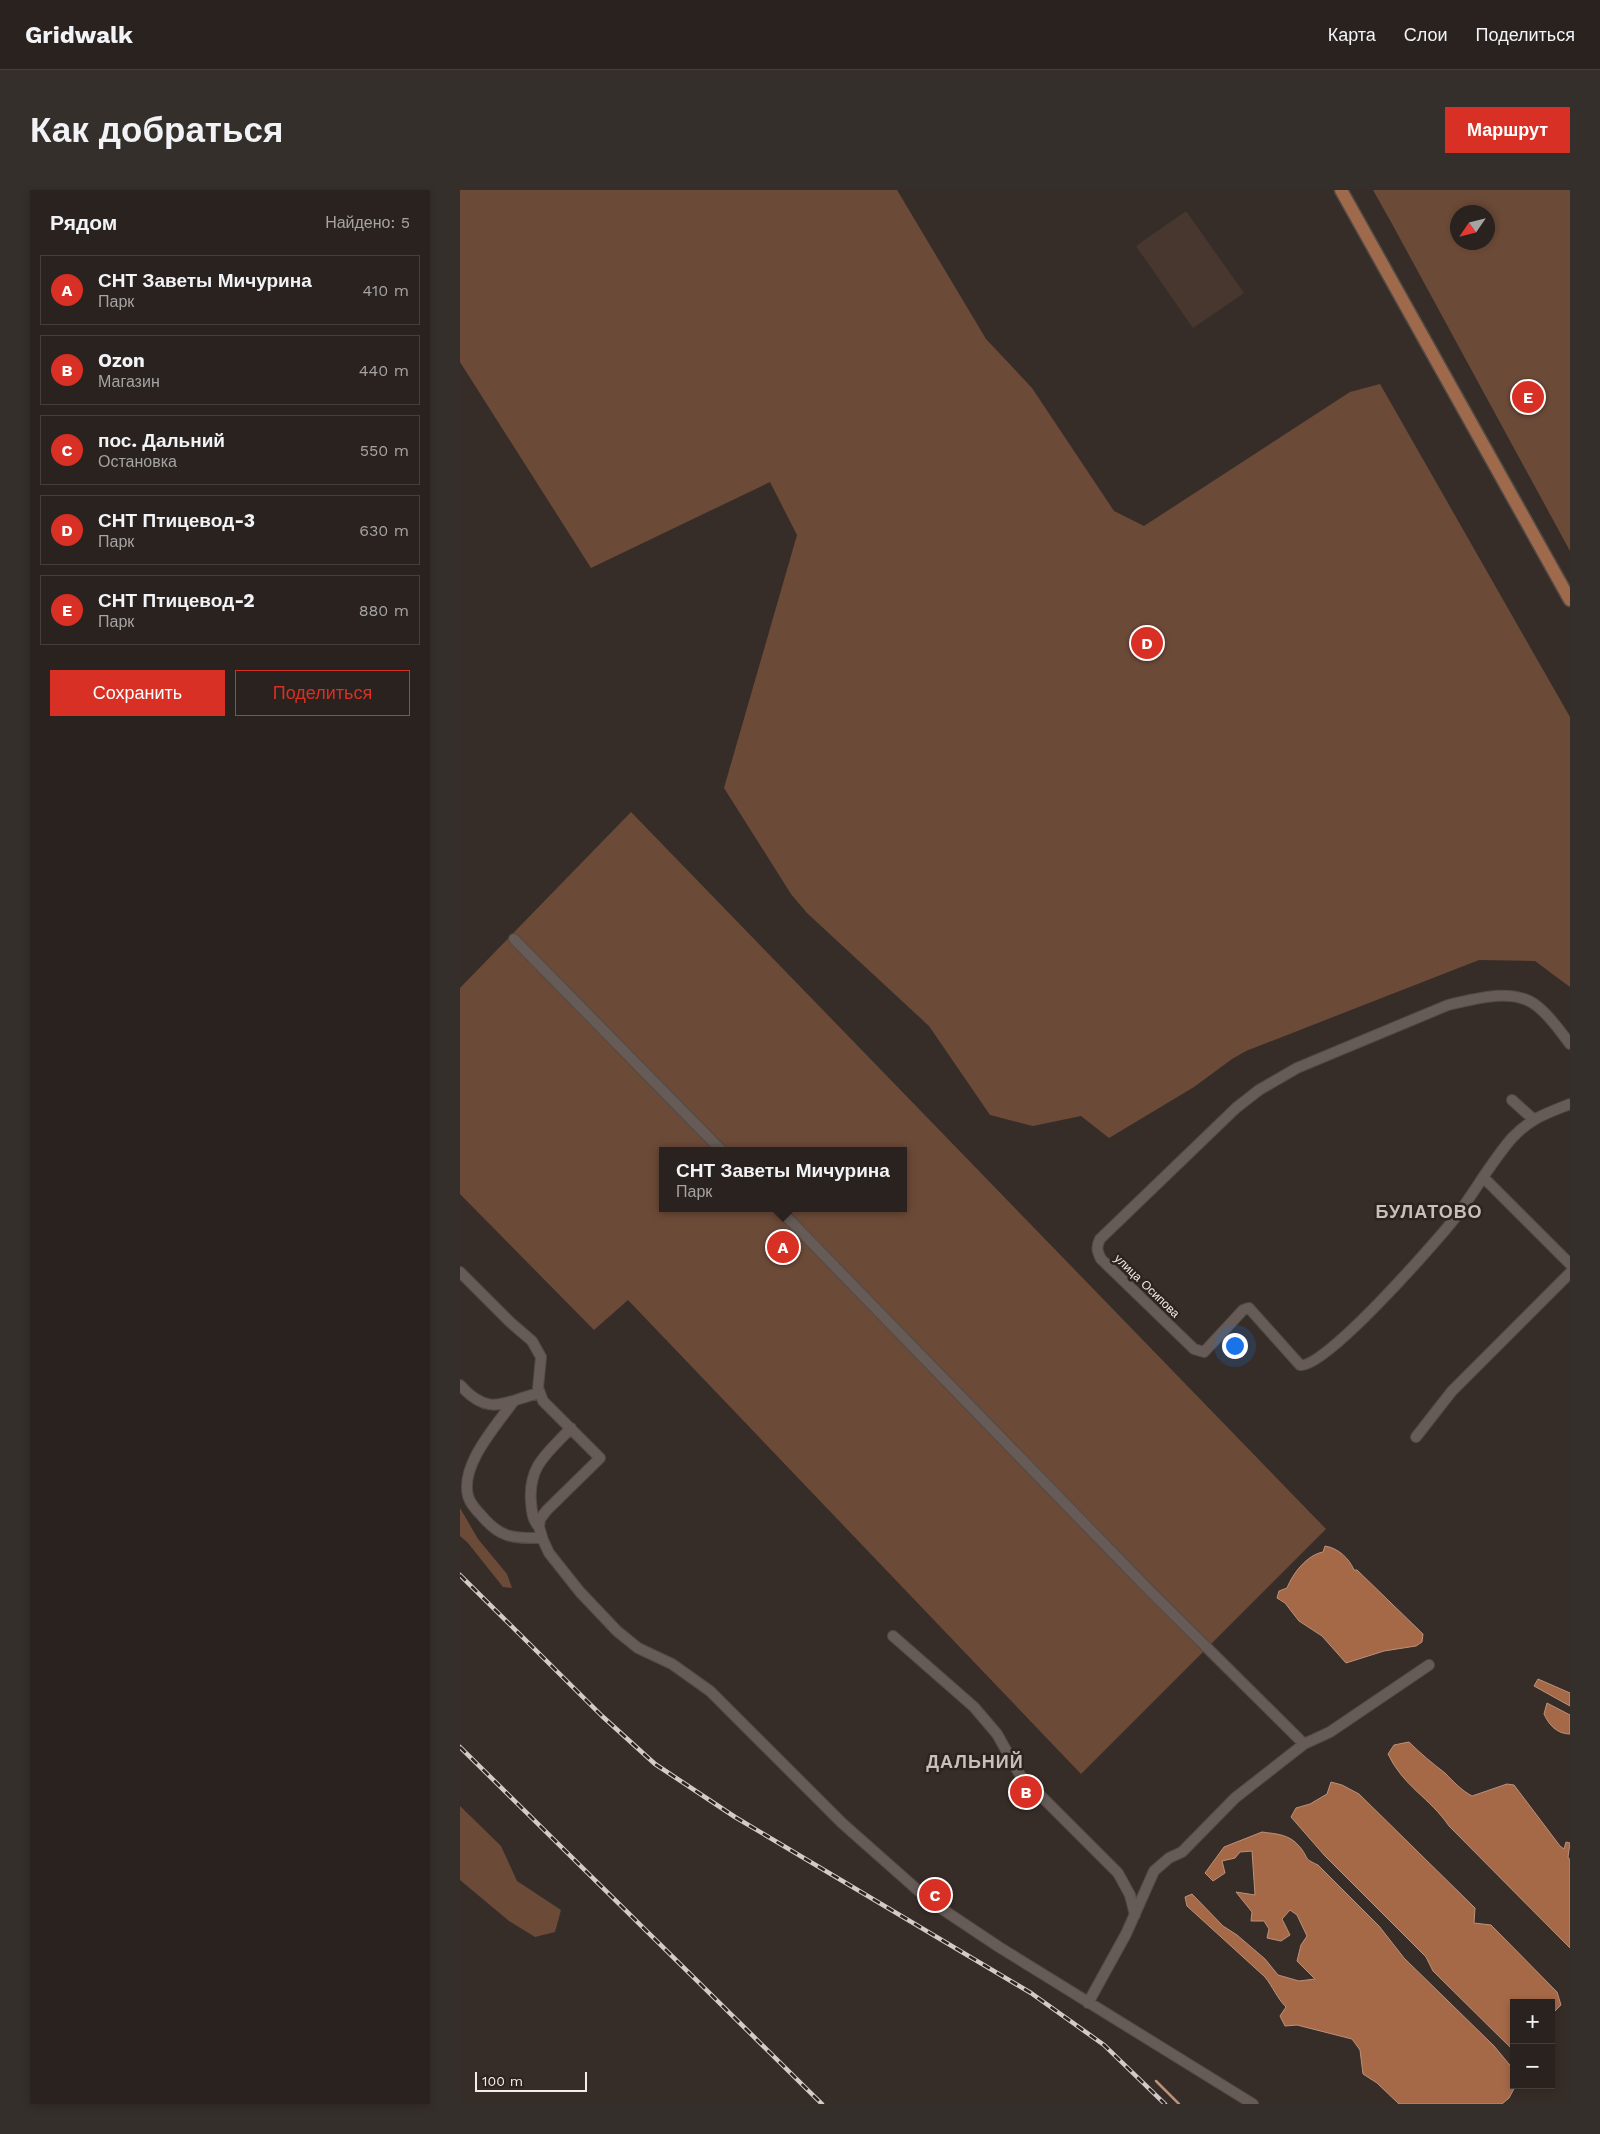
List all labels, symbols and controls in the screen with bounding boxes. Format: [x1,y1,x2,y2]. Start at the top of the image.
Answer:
text: Gridwalk [25,21,133,49]
text: Карта [1328,24,1376,45]
text: Слои [1404,24,1448,45]
text: Поделиться [1476,24,1575,45]
button: Маршрут [1445,107,1570,153]
text: Как добраться [30,109,283,151]
north arrow [1450,205,1495,250]
text: Рядом [50,210,117,235]
text: Найдено: 5 [325,213,410,232]
text: СНТ Заветы Мичурина [98,269,312,292]
text: A [62,281,72,300]
text: 410 m [363,281,409,300]
text: Парк [98,292,134,311]
text: Ozon [98,349,145,372]
text: B [62,361,72,380]
text: 440 m [359,361,409,380]
text: Магазин [98,372,160,391]
pin: E [1512,378,1544,416]
text: пос. Дальний [98,429,225,452]
text: C [62,441,72,460]
text: 550 m [360,441,409,460]
text: Остановка [98,452,177,471]
text: СНТ Птицевод-3 [98,509,255,532]
text: D [61,521,73,540]
text: 630 m [359,521,409,540]
text: Парк [98,532,134,551]
text: СНТ Птицевод-2 [98,589,255,612]
text: E [62,601,72,620]
text: 880 m [359,601,409,620]
text: Парк [98,612,134,631]
pin: D [1131,624,1163,662]
button: Сохранить [50,670,225,716]
button: Поделиться [235,670,410,716]
popup [659,1147,907,1212]
text: СНТ Заветы Мичурина [676,1159,890,1182]
text: Парк [676,1182,712,1201]
district label: БУЛАТОВО [1376,1201,1482,1222]
pin: A [767,1228,799,1266]
street label: улица Осипова [1111,1251,1183,1321]
your location [1222,1333,1248,1359]
district label: ДАЛЬНИЙ [926,1751,1024,1772]
pin: B [1010,1773,1042,1811]
pin: C [919,1876,951,1914]
map controls [1510,1999,1555,2089]
button: + [1510,1999,1555,2044]
button: − [1510,2044,1555,2089]
scale bar [475,2069,588,2092]
text: 100 m [482,2073,523,2089]

